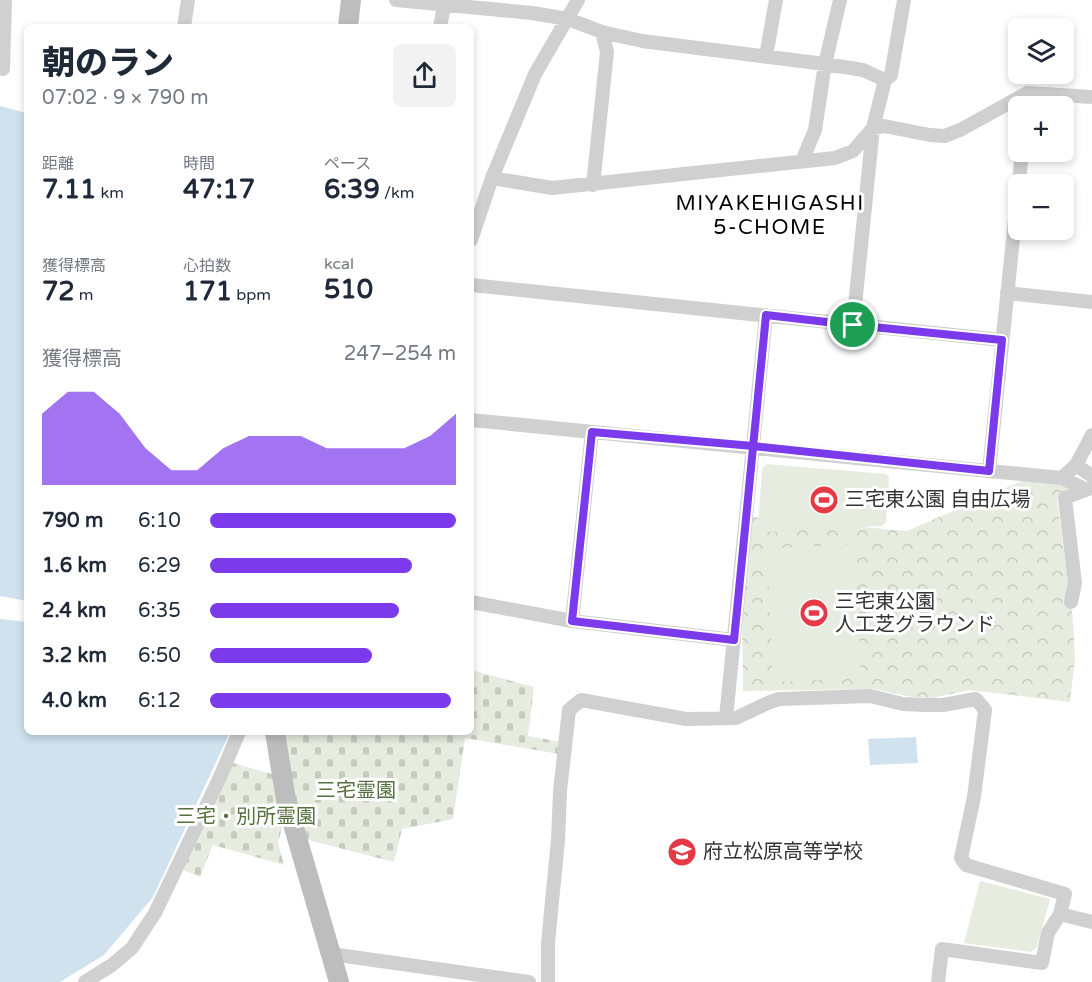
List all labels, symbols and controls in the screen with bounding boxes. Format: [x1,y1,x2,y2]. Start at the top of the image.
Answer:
map controls [1008,18,1074,240]
button: layers [1008,18,1074,84]
text: 朝のラン [42,44,174,83]
button: share [393,44,456,107]
text: 07:02 · 9 × 790 m [42,86,209,110]
button: + [1008,96,1074,162]
text: 距離 [42,154,74,174]
text: 時間 [183,154,215,174]
text: ペース [324,154,371,174]
text: 7.11 [42,174,96,205]
text: 47:17 [183,174,255,205]
text: 6:39 [324,174,380,205]
button: − [1008,174,1074,240]
text: km [96,183,124,203]
text: /km [380,183,414,203]
district label: MIYAKEHIGASHI 5-CHOME [675,191,865,240]
text: kcal [324,254,354,274]
text: 獲得標高 [42,256,106,276]
text: 心拍数 [183,256,231,276]
text: 510 [324,274,373,305]
text: 72 [42,276,75,307]
text: 171 [183,276,232,307]
text: m [75,285,94,305]
text: bpm [232,285,271,305]
pin [827,299,878,350]
icon: arrive [836,308,869,341]
text: 247–254 m [344,342,456,366]
text: 獲得標高 [42,347,122,371]
sports icon: 三宅東公園 自由広場 [808,484,840,516]
place label: 三宅東公園 自由広場 [845,488,1030,512]
text: 790 m [42,509,103,533]
text: 6:10 [138,509,181,533]
text: 1.6 km [42,554,107,578]
text: 6:29 [138,554,181,578]
place label: 三宅東公園 人工芝グラウンド [835,590,995,637]
sports icon: 三宅東公園 人工芝グラウンド [798,597,830,629]
text: 2.4 km [42,599,106,623]
text: 6:35 [138,599,181,623]
text: 3.2 km [42,644,107,668]
text: 6:50 [138,644,181,668]
text: 4.0 km [42,689,107,713]
text: 6:12 [138,689,181,713]
park label: 三宅霊園 [316,779,396,803]
park label: 三宅・別所霊園 [176,805,316,829]
school or university icon: 府立松原高等学校 [666,836,698,868]
place label: 府立松原高等学校 [703,840,863,864]

